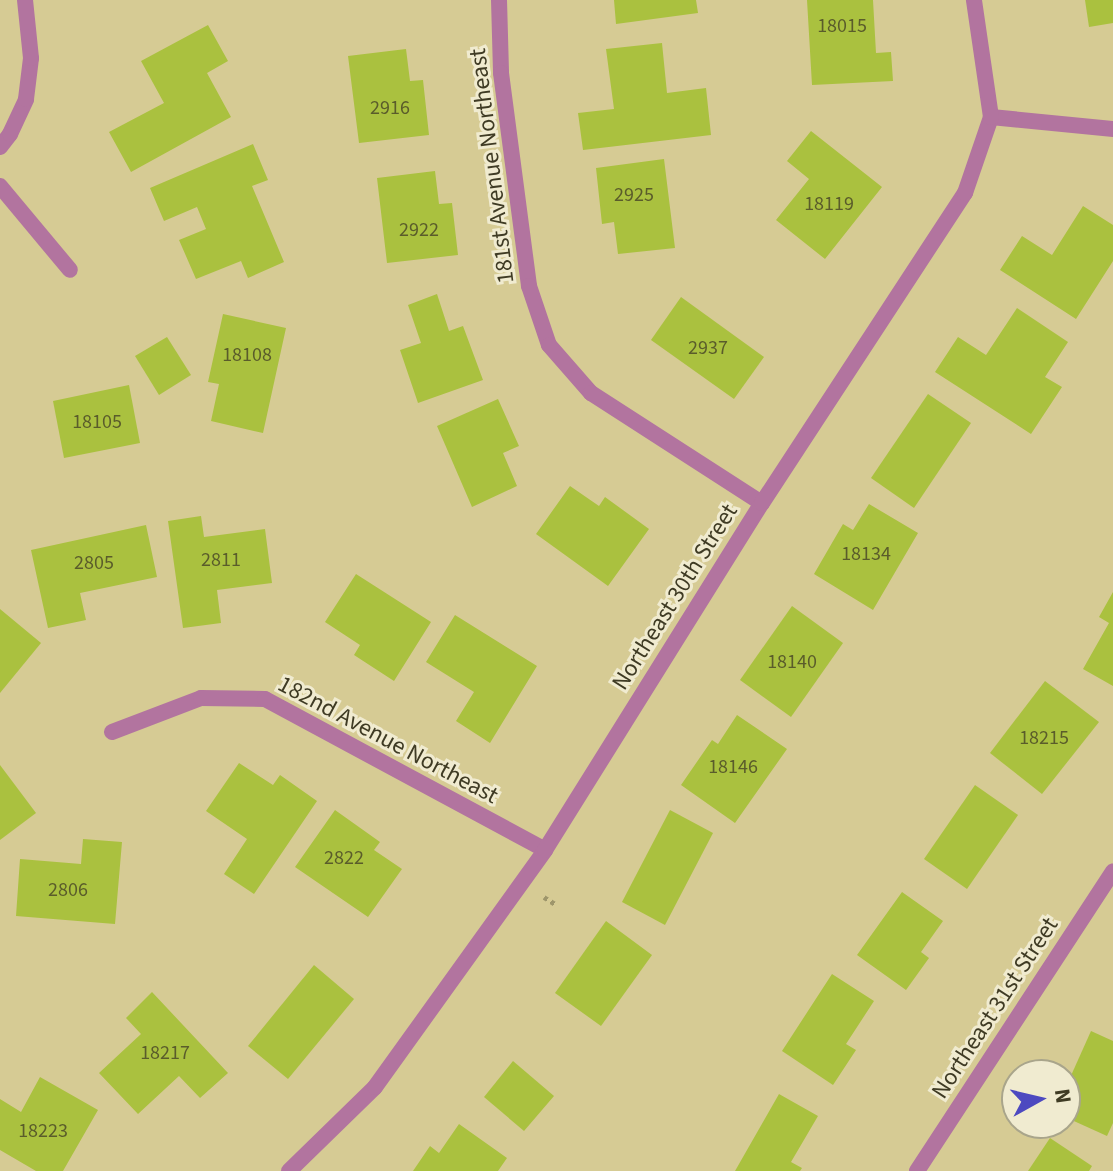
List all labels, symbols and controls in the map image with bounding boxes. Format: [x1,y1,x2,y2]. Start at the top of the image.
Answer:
house number: 18015 [817,14,867,38]
street label: 181st Avenue Northeast [463,47,521,285]
house number: 2916 [370,96,410,120]
house number: 2925 [614,183,654,207]
house number: 18119 [804,192,854,216]
house number: 2922 [399,218,439,242]
house number: 2937 [688,336,728,360]
house number: 18108 [222,343,272,367]
house number: 18105 [72,410,122,434]
street label: Northeast 30th Street [606,499,744,695]
house number: 18134 [841,542,891,566]
house number: 2811 [201,548,241,572]
house number: 2805 [74,551,114,575]
house number: 18140 [767,650,817,674]
street label: 182nd Avenue Northeast [273,670,503,810]
house number: 18215 [1019,726,1069,750]
house number: 18146 [708,755,758,779]
house number: 2822 [324,846,364,870]
house number: 2806 [48,878,88,902]
street label: Northeast 31st Street [926,912,1064,1104]
house number: 18217 [140,1041,190,1065]
north arrow [1001,1059,1081,1139]
house number: 18223 [18,1119,68,1143]

